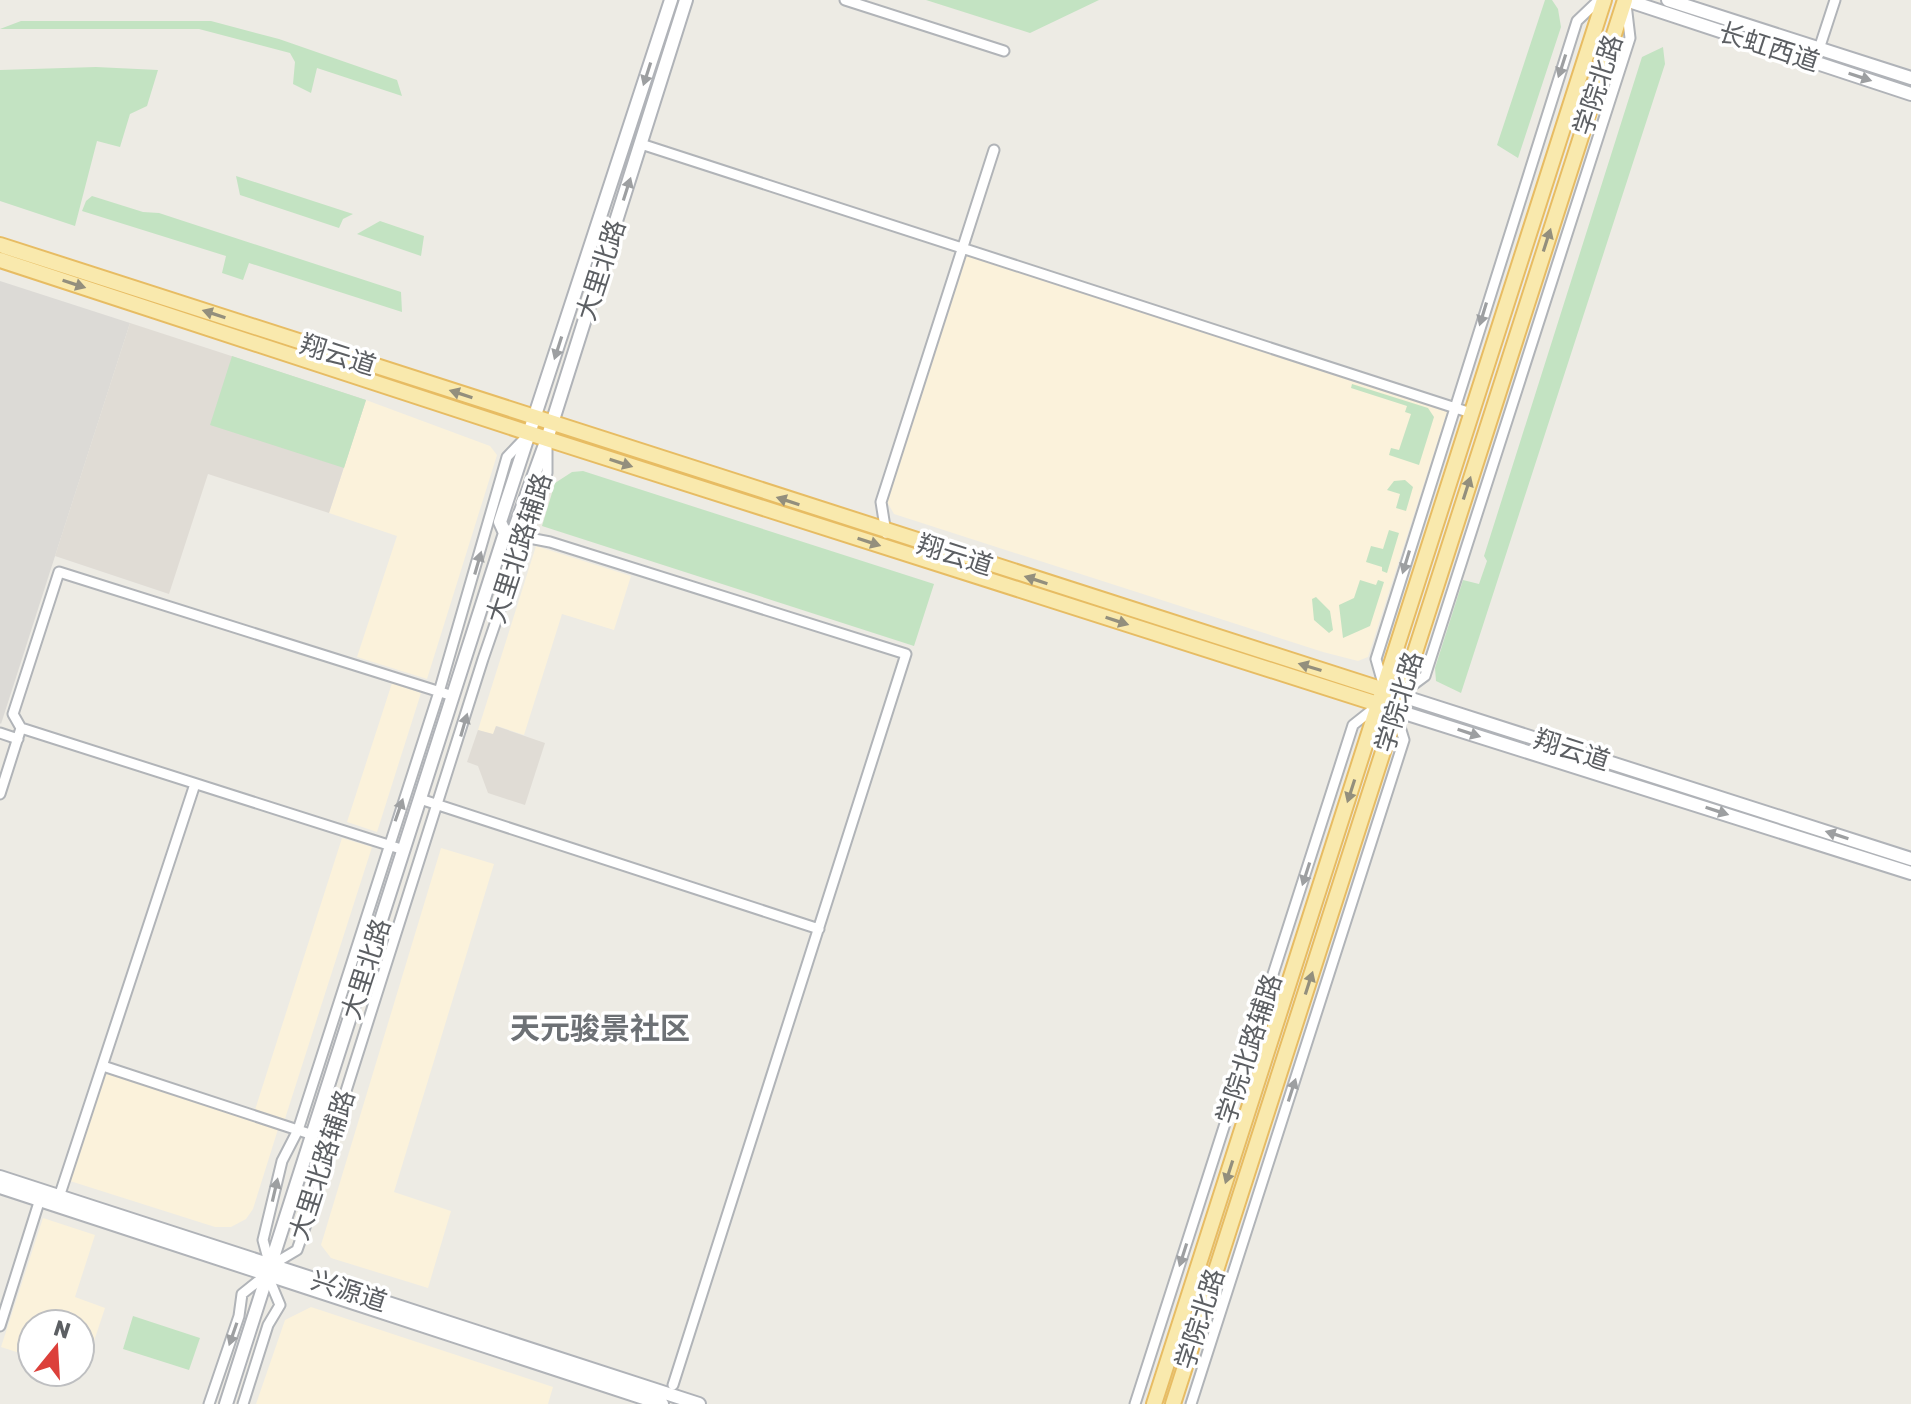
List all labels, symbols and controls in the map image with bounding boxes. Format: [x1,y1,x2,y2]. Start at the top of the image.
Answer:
street label: 长虹西道 [1715,17,1823,78]
street label: 学院北路 [1568,31,1629,139]
one-way arrow [1555,54,1568,78]
one-way arrow [640,62,653,86]
one-way arrow [1848,71,1872,84]
one-way arrow [621,176,633,200]
street label: 大里北路 [571,216,632,324]
one-way arrow [1542,228,1554,252]
one-way arrow [63,278,87,291]
one-way arrow [1476,302,1489,326]
one-way arrow [201,308,225,320]
street label: 翔云道 [296,329,380,382]
one-way arrow [551,336,564,360]
one-way arrow [449,387,473,400]
one-way arrow [610,457,634,470]
street label: 大里北路辅路 [481,469,558,627]
one-way arrow [1461,475,1474,499]
one-way arrow [776,494,800,506]
street label: 翔云道 [913,529,997,582]
one-way arrow [858,536,882,549]
one-way arrow [472,550,485,574]
one-way arrow [1399,550,1412,574]
one-way arrow [1023,573,1047,586]
one-way arrow [1105,615,1129,627]
street label: 学院北路 [1369,648,1430,756]
one-way arrow [1298,660,1322,673]
one-way arrow [458,713,471,737]
street label: 翔云道 [1530,724,1614,777]
one-way arrow [1458,727,1482,740]
one-way arrow [1345,779,1357,803]
one-way arrow [394,798,406,822]
one-way arrow [1705,806,1729,818]
one-way arrow [1824,828,1848,841]
one-way arrow [1299,862,1311,886]
street label: 大里北路 [336,915,397,1023]
street label: 学院北路辅路 [1211,970,1288,1128]
one-way arrow [1303,971,1315,995]
district label: 天元骏景社区 [510,1011,690,1047]
one-way arrow [1286,1077,1298,1101]
street label: 大里北路辅路 [284,1086,361,1244]
one-way arrow [1223,1160,1235,1184]
one-way arrow [269,1177,282,1202]
one-way arrow [1176,1243,1189,1267]
street label: 兴源道 [307,1265,391,1318]
street label: 学院北路 [1170,1265,1231,1373]
north arrow [16,1308,96,1388]
text: N [50,1314,74,1345]
one-way arrow [226,1323,238,1347]

